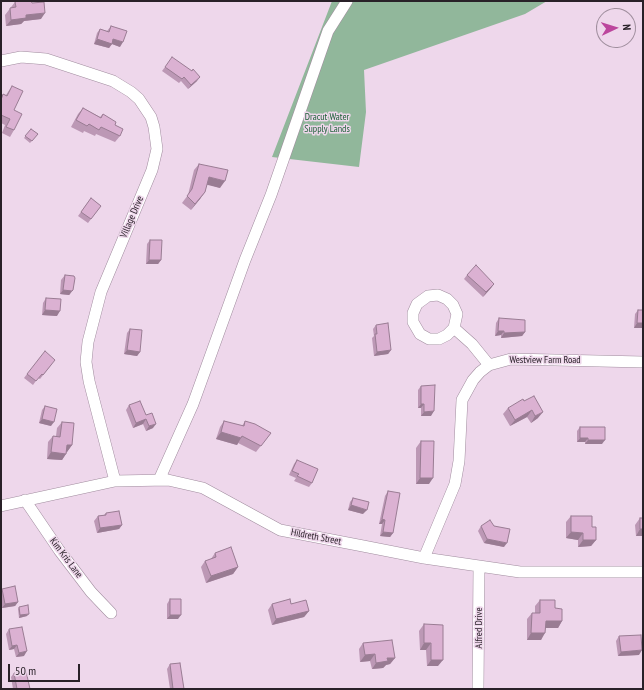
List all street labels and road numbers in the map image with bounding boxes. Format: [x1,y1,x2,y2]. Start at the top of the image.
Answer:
street label: Village Drive [118,194,146,240]
street label: Westview Farm Road [509,354,581,366]
street label: Hildreth Street [290,526,342,548]
street label: Kim Kris Lane [47,535,85,581]
street label: Alfred Drive [473,607,485,649]

